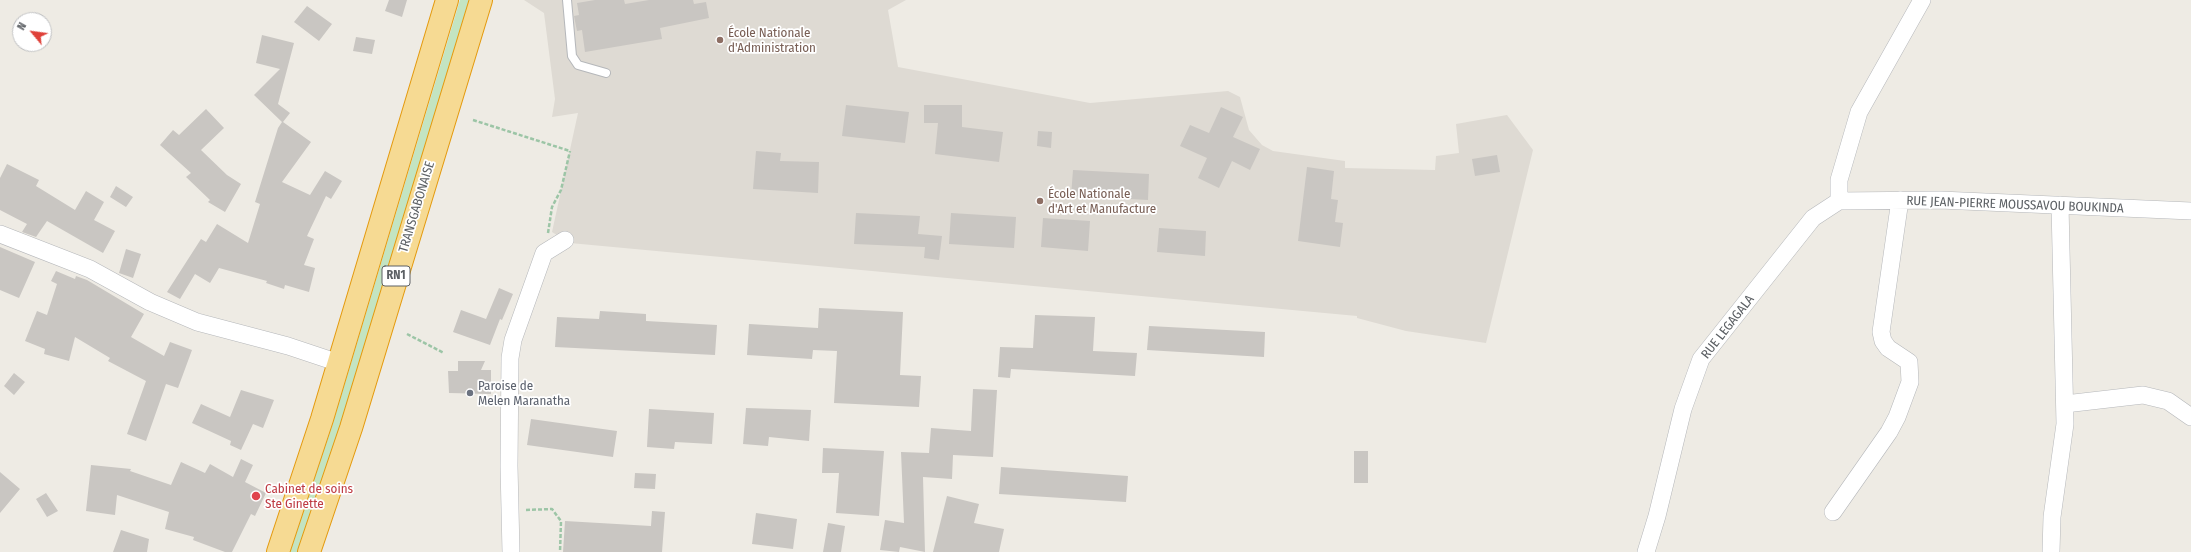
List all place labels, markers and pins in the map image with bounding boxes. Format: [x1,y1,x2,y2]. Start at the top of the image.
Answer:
place label: École Nationale d'Administration [728,25,816,56]
marker: École Nationale d'Administration [715,35,725,45]
place label: École Nationale d'Art et Manufacture [1048,186,1156,217]
marker: École Nationale d'Art et Manufacture [1035,196,1045,206]
place label: Paroise de Melen Maranatha [478,378,570,409]
marker: Paroise de Melen Maranatha [465,388,475,398]
place label: Cabinet de soins Ste Ginette [265,481,353,512]
marker: Cabinet de soins Ste Ginette [250,490,262,502]

